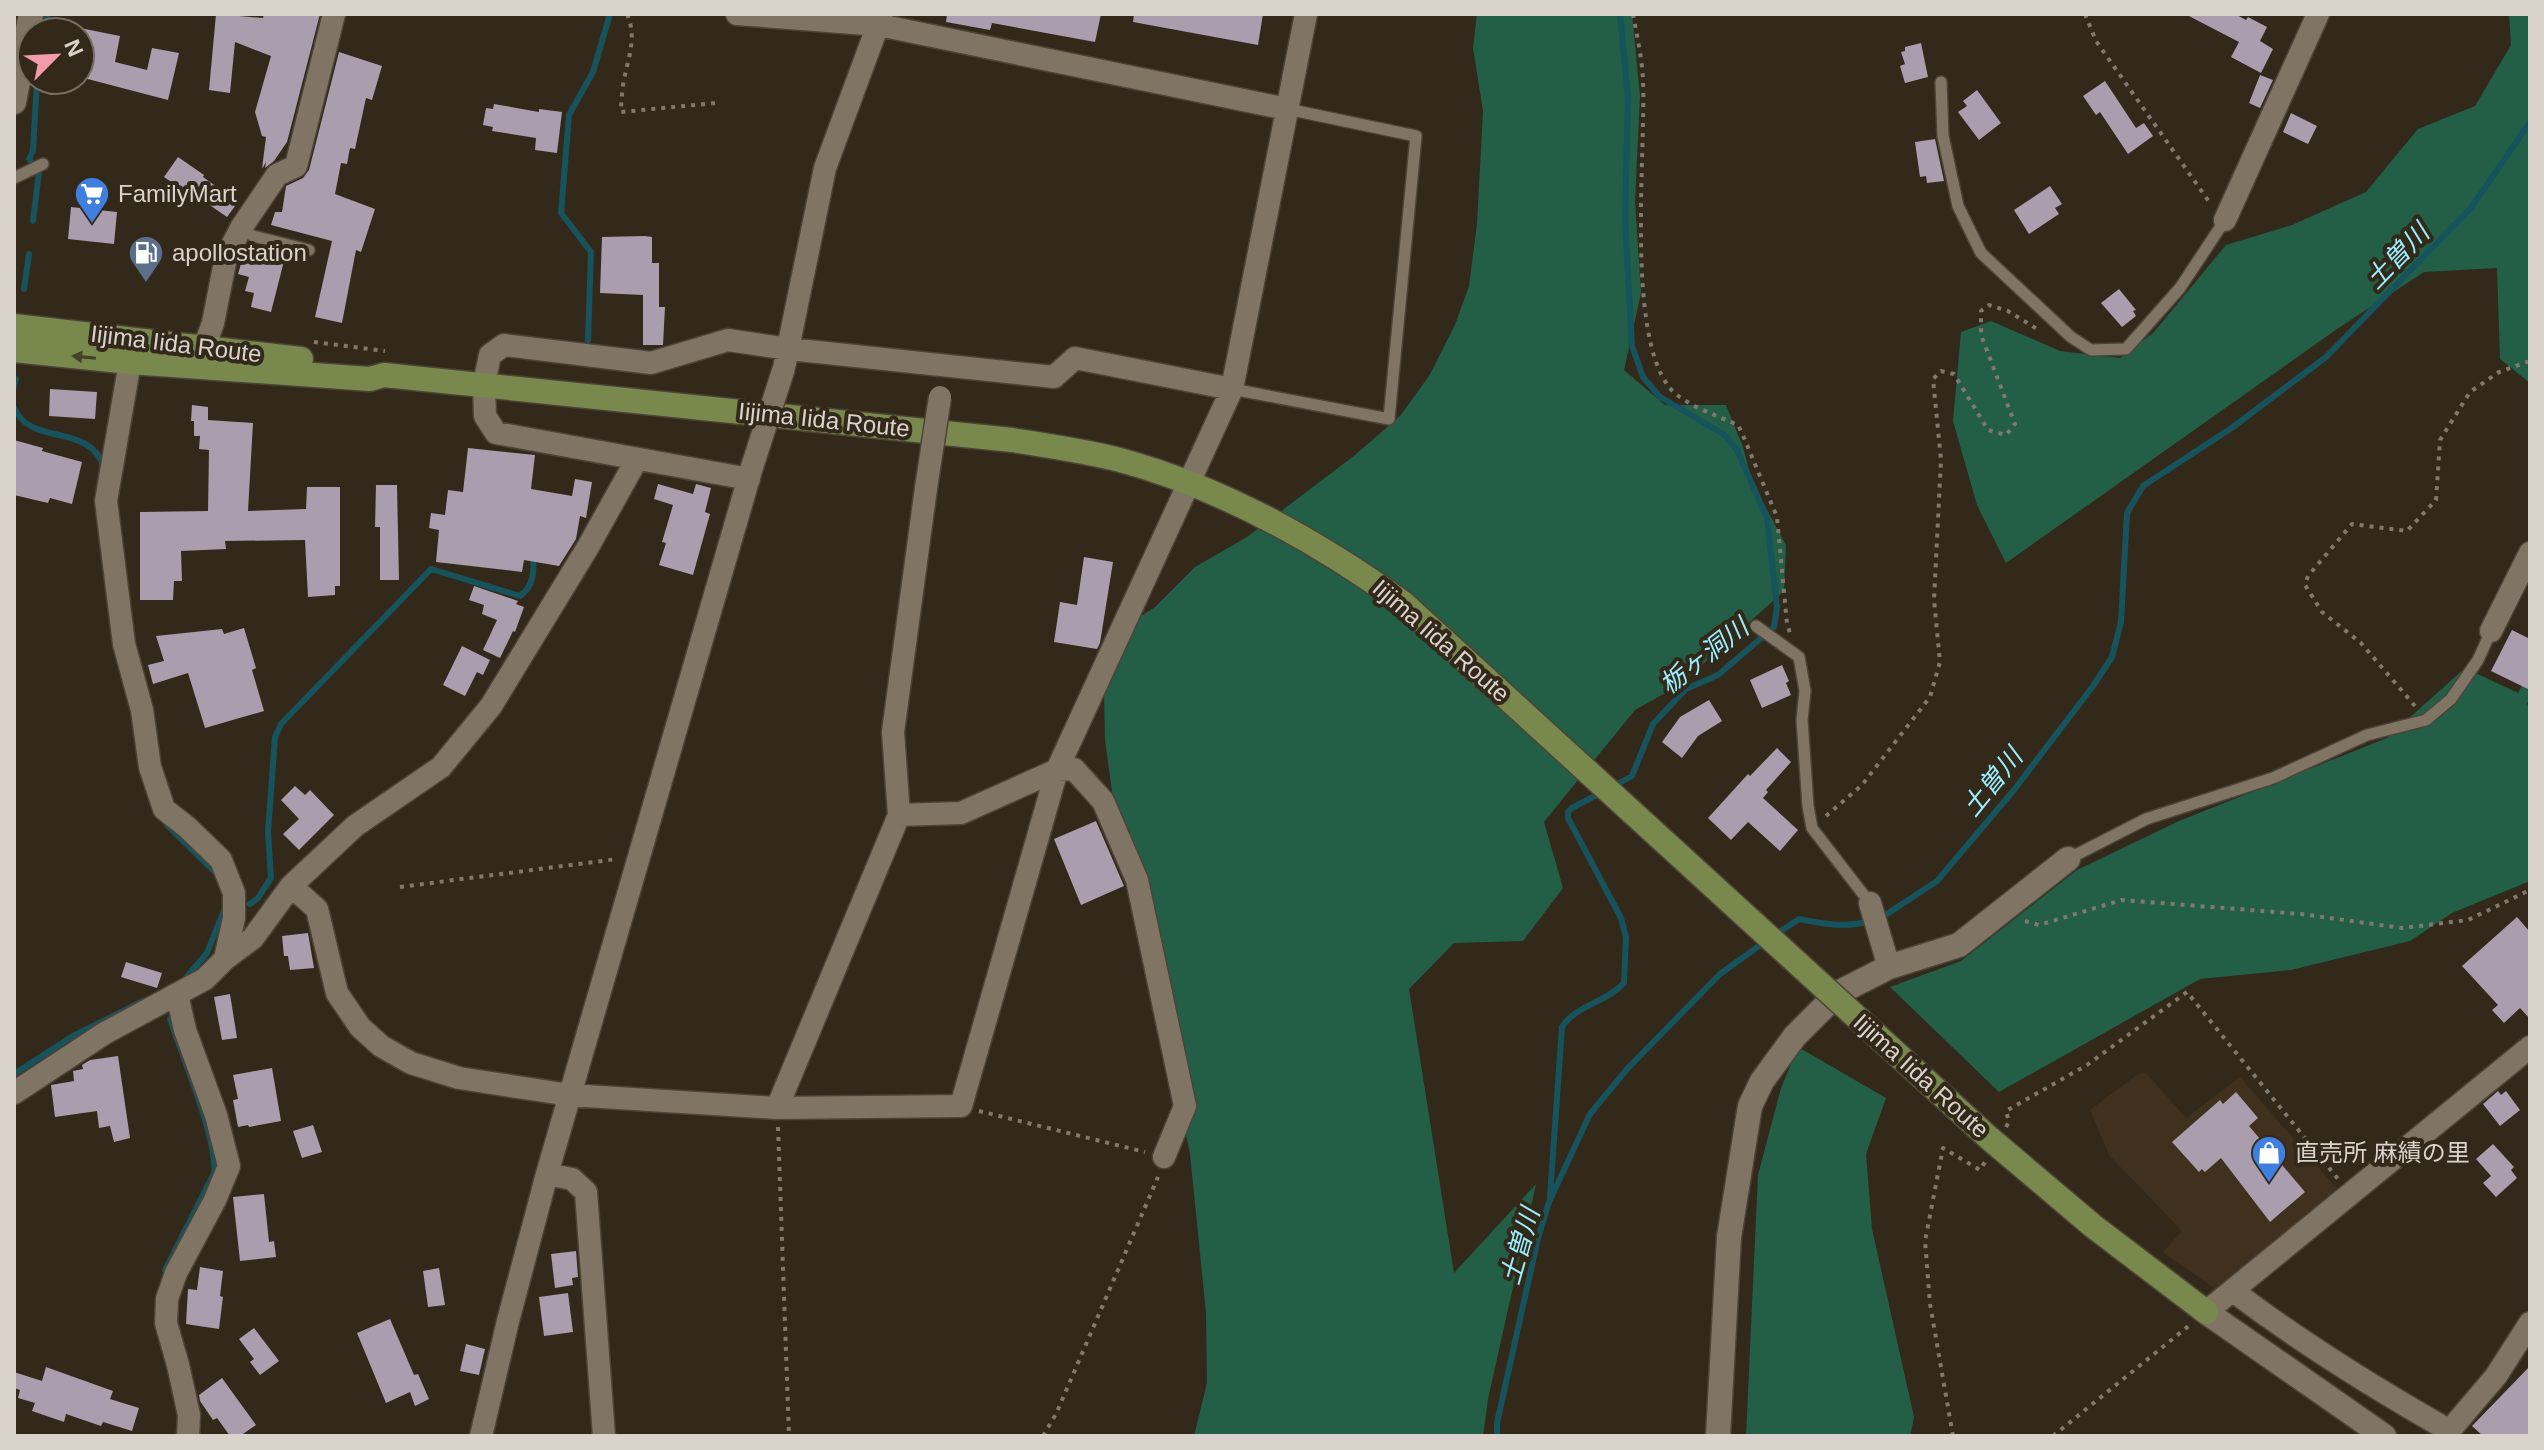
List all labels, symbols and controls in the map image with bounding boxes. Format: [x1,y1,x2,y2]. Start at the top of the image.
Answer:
north arrow [16,16,96,96]
text: N [59,36,88,60]
supermarket icon: FamilyMart [73,175,111,225]
place label: FamilyMart [118,180,237,207]
water label: 土曽川 [2359,215,2437,294]
fuel station icon: apollostation [127,234,165,284]
place label: apollostation [172,239,307,266]
street label: Iijima Iida Route [89,320,263,367]
one-way arrow [71,351,96,364]
street label: Iijima Iida Route [737,397,911,442]
street label: Iijima Iida Route [1368,574,1515,707]
water label: 栃ヶ洞川 [1654,610,1757,700]
water label: 土曽川 [1956,740,2030,822]
street label: Iijima Iida Route [1848,1008,1994,1143]
shop icon: 直売所 麻績の里 [2250,1134,2288,1184]
place label: 直売所 麻績の里 [2295,1139,2470,1166]
water label: 土曽川 [1495,1201,1546,1288]

